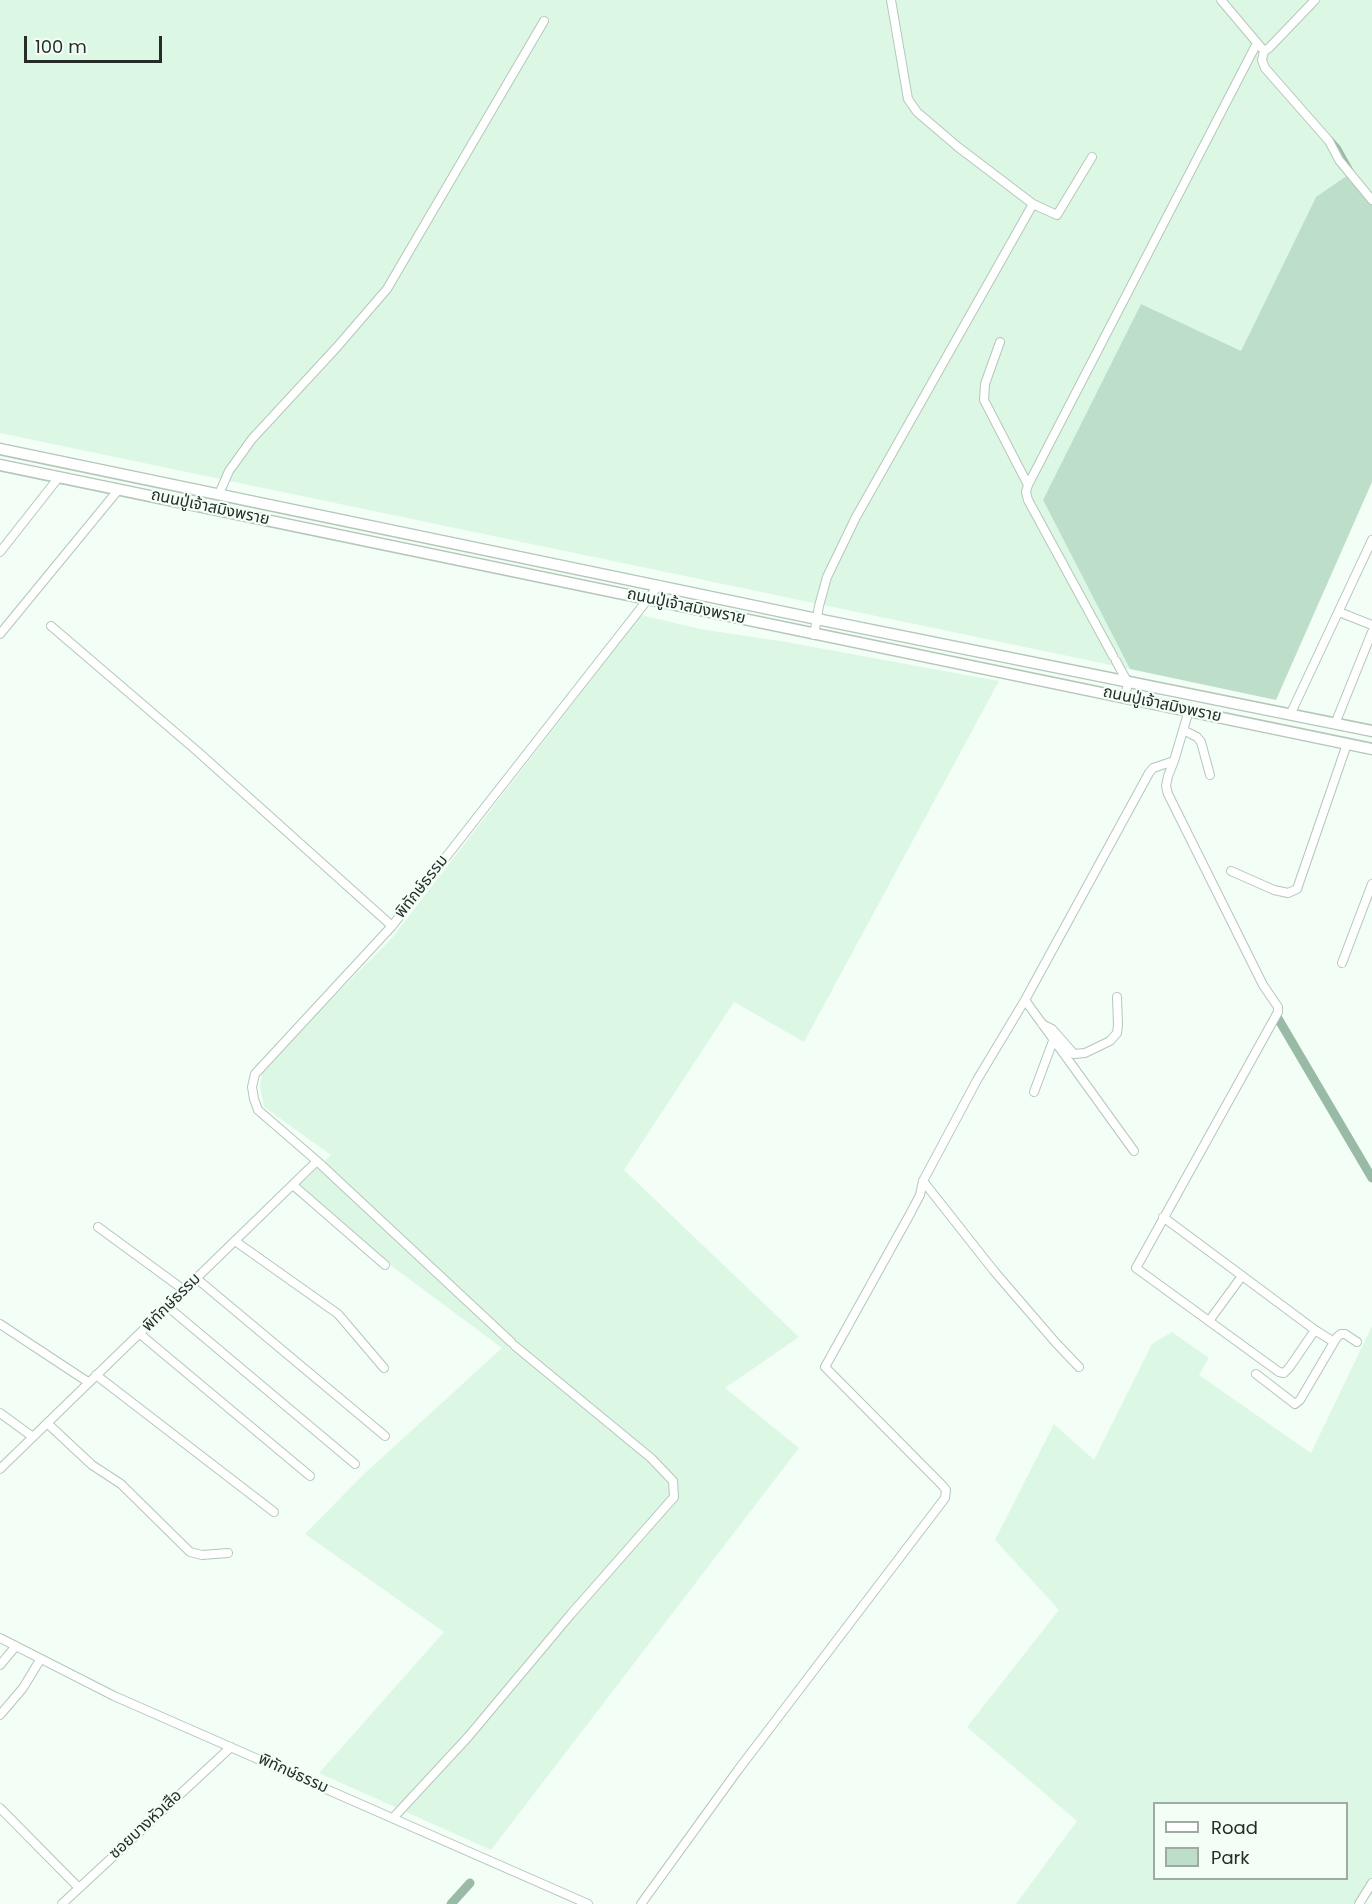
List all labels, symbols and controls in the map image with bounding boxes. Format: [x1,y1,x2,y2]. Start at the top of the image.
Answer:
scale bar [27,24,165,62]
text: 100 m [35,34,87,59]
street label: ถนนปู่เจ้าสมิงพราย [149,486,271,530]
street label: ถนนปู่เจ้าสมิงพราย [625,585,747,629]
street label: ถนนปู่เจ้าสมิงพราย [1101,683,1223,727]
street label: พิทักษ์ธรรม [391,852,453,922]
street label: พิทักษ์ธรรม [139,1270,205,1336]
street label: พิทักษ์ธรรม [255,1750,331,1798]
street label: ซอยบางหัวเสือ [106,1786,186,1864]
legend [1153,1802,1348,1880]
text: Road [1211,1815,1258,1840]
text: Park [1211,1845,1250,1870]

